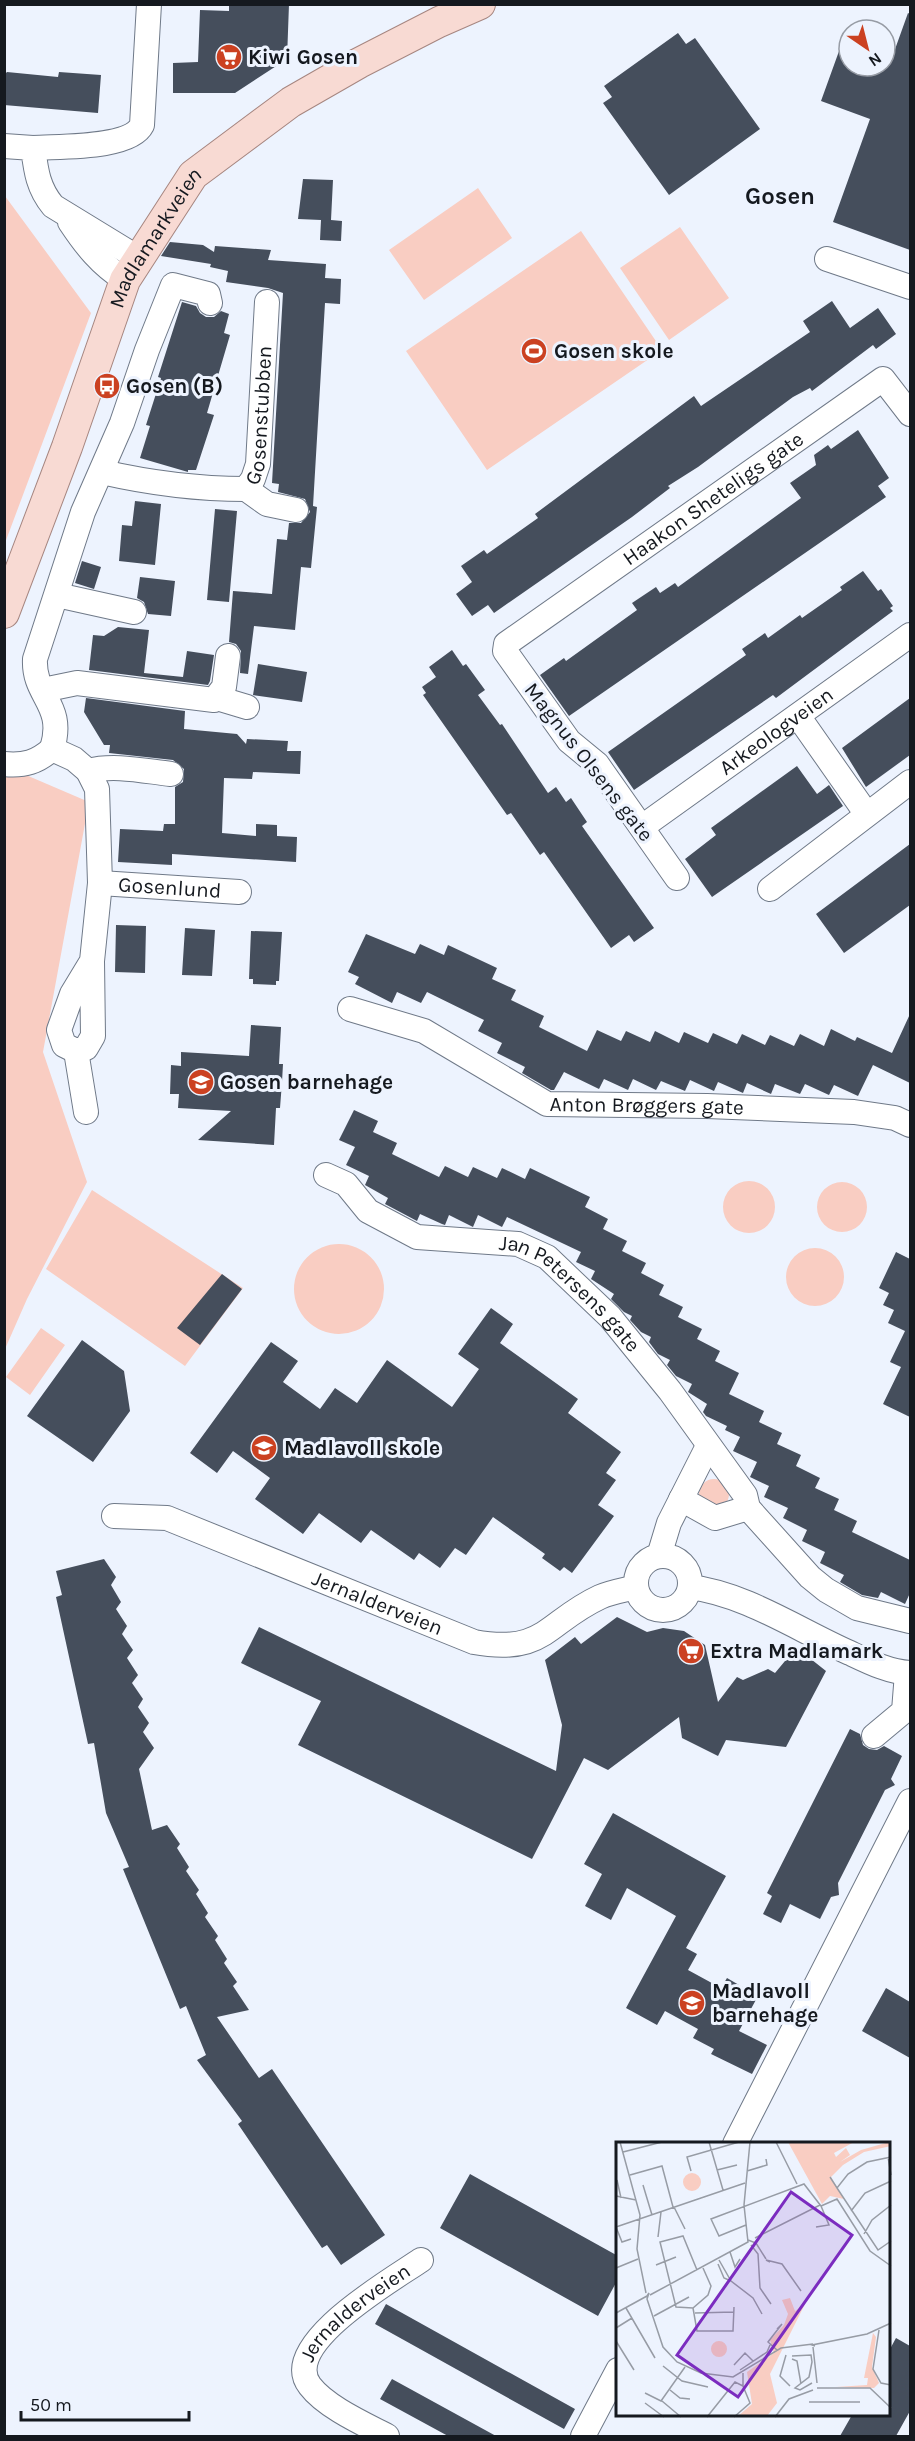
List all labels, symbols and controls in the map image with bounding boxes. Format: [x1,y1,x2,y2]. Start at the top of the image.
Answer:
north arrow [837,18,897,78]
supermarket icon: Kiwi Gosen [214,42,244,72]
place label: Kiwi Gosen [248,45,358,69]
text: N [865,49,885,71]
street label: Madlamarkveien [104,161,206,311]
district label: Gosen [745,182,815,210]
sports icon: Gosen skole [519,336,549,366]
place label: Gosen skole [554,339,674,363]
street label: Gosenstubben [240,345,277,488]
bus stop icon: Gosen (B) [92,371,122,401]
place label: Gosen (B) [126,374,223,398]
street label: Haakon Sheteligs gate [618,427,808,570]
street label: Magnus Olsens gate [520,678,658,846]
street label: Arkeologveien [715,682,838,780]
street label: Gosenlund [118,872,222,903]
school or university icon: Gosen barnehage [186,1067,216,1097]
place label: Gosen barnehage [220,1070,393,1094]
street label: Anton Brøggers gate [549,1092,744,1119]
street label: Jan Petersens gate [498,1231,645,1357]
school or university icon: Madlavoll skole [249,1433,279,1463]
place label: Madlavoll skole [284,1436,440,1460]
street label: Jernalderveien [309,1566,446,1640]
supermarket icon: Extra Madlamark [676,1636,706,1666]
place label: Extra Madlamark [710,1639,884,1663]
place label: Madlavoll barnehage [712,1979,818,2027]
school or university icon: Madlavoll barnehage [677,1988,707,2018]
inset map [616,2142,891,2417]
street label: Jernalderveien [295,2258,415,2365]
scale bar [21,2384,189,2422]
text: 50 m [30,2394,72,2416]

